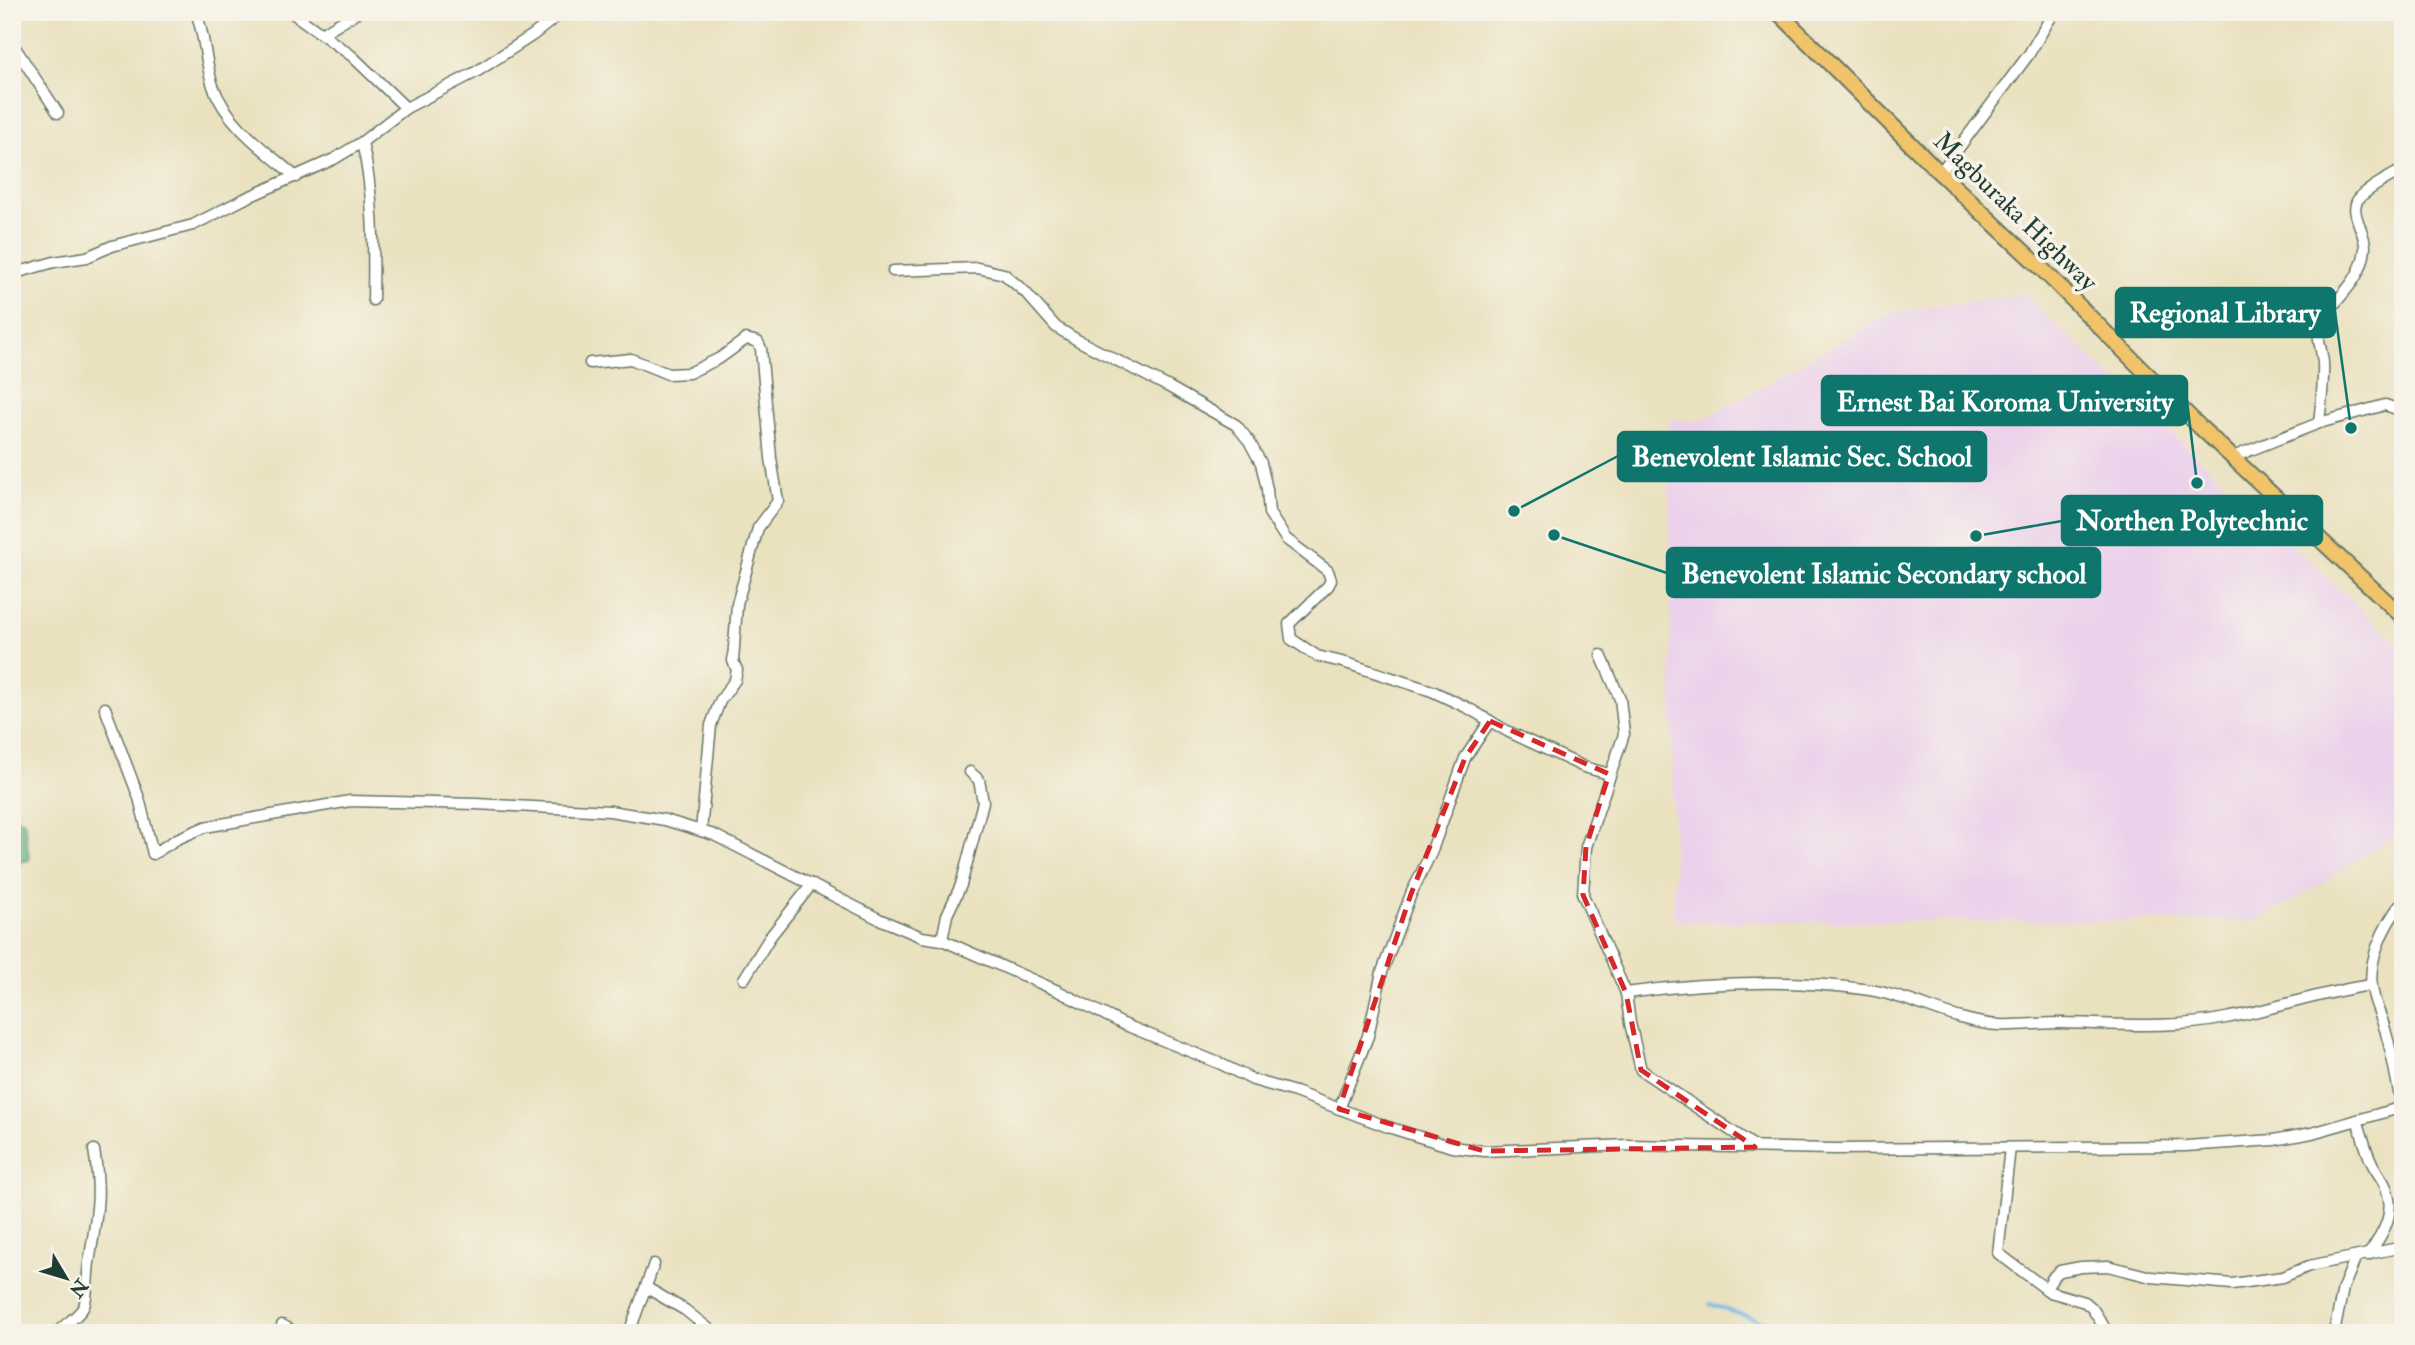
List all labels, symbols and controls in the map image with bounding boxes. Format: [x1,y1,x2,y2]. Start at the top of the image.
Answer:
street label: Magburaka Highway [1927,125,2104,298]
callout: Regional Library [2116,288,2335,337]
text: Regional Library [2129,296,2322,331]
callout: Ernest Bai Koroma University [1822,376,2187,425]
text: Ernest Bai Koroma University [1837,385,2175,420]
callout: Benevolent Islamic Sec. School [1618,432,1986,481]
text: Benevolent Islamic Sec. School [1632,440,1973,475]
callout: Northen Polytechnic [2062,496,2322,545]
text: Northen Polytechnic [2075,504,2309,539]
callout: Benevolent Islamic Secondary school [1667,548,2100,597]
text: Benevolent Islamic Secondary school [1682,557,2087,592]
north arrow [32,1244,102,1314]
text: N [63,1273,94,1303]

